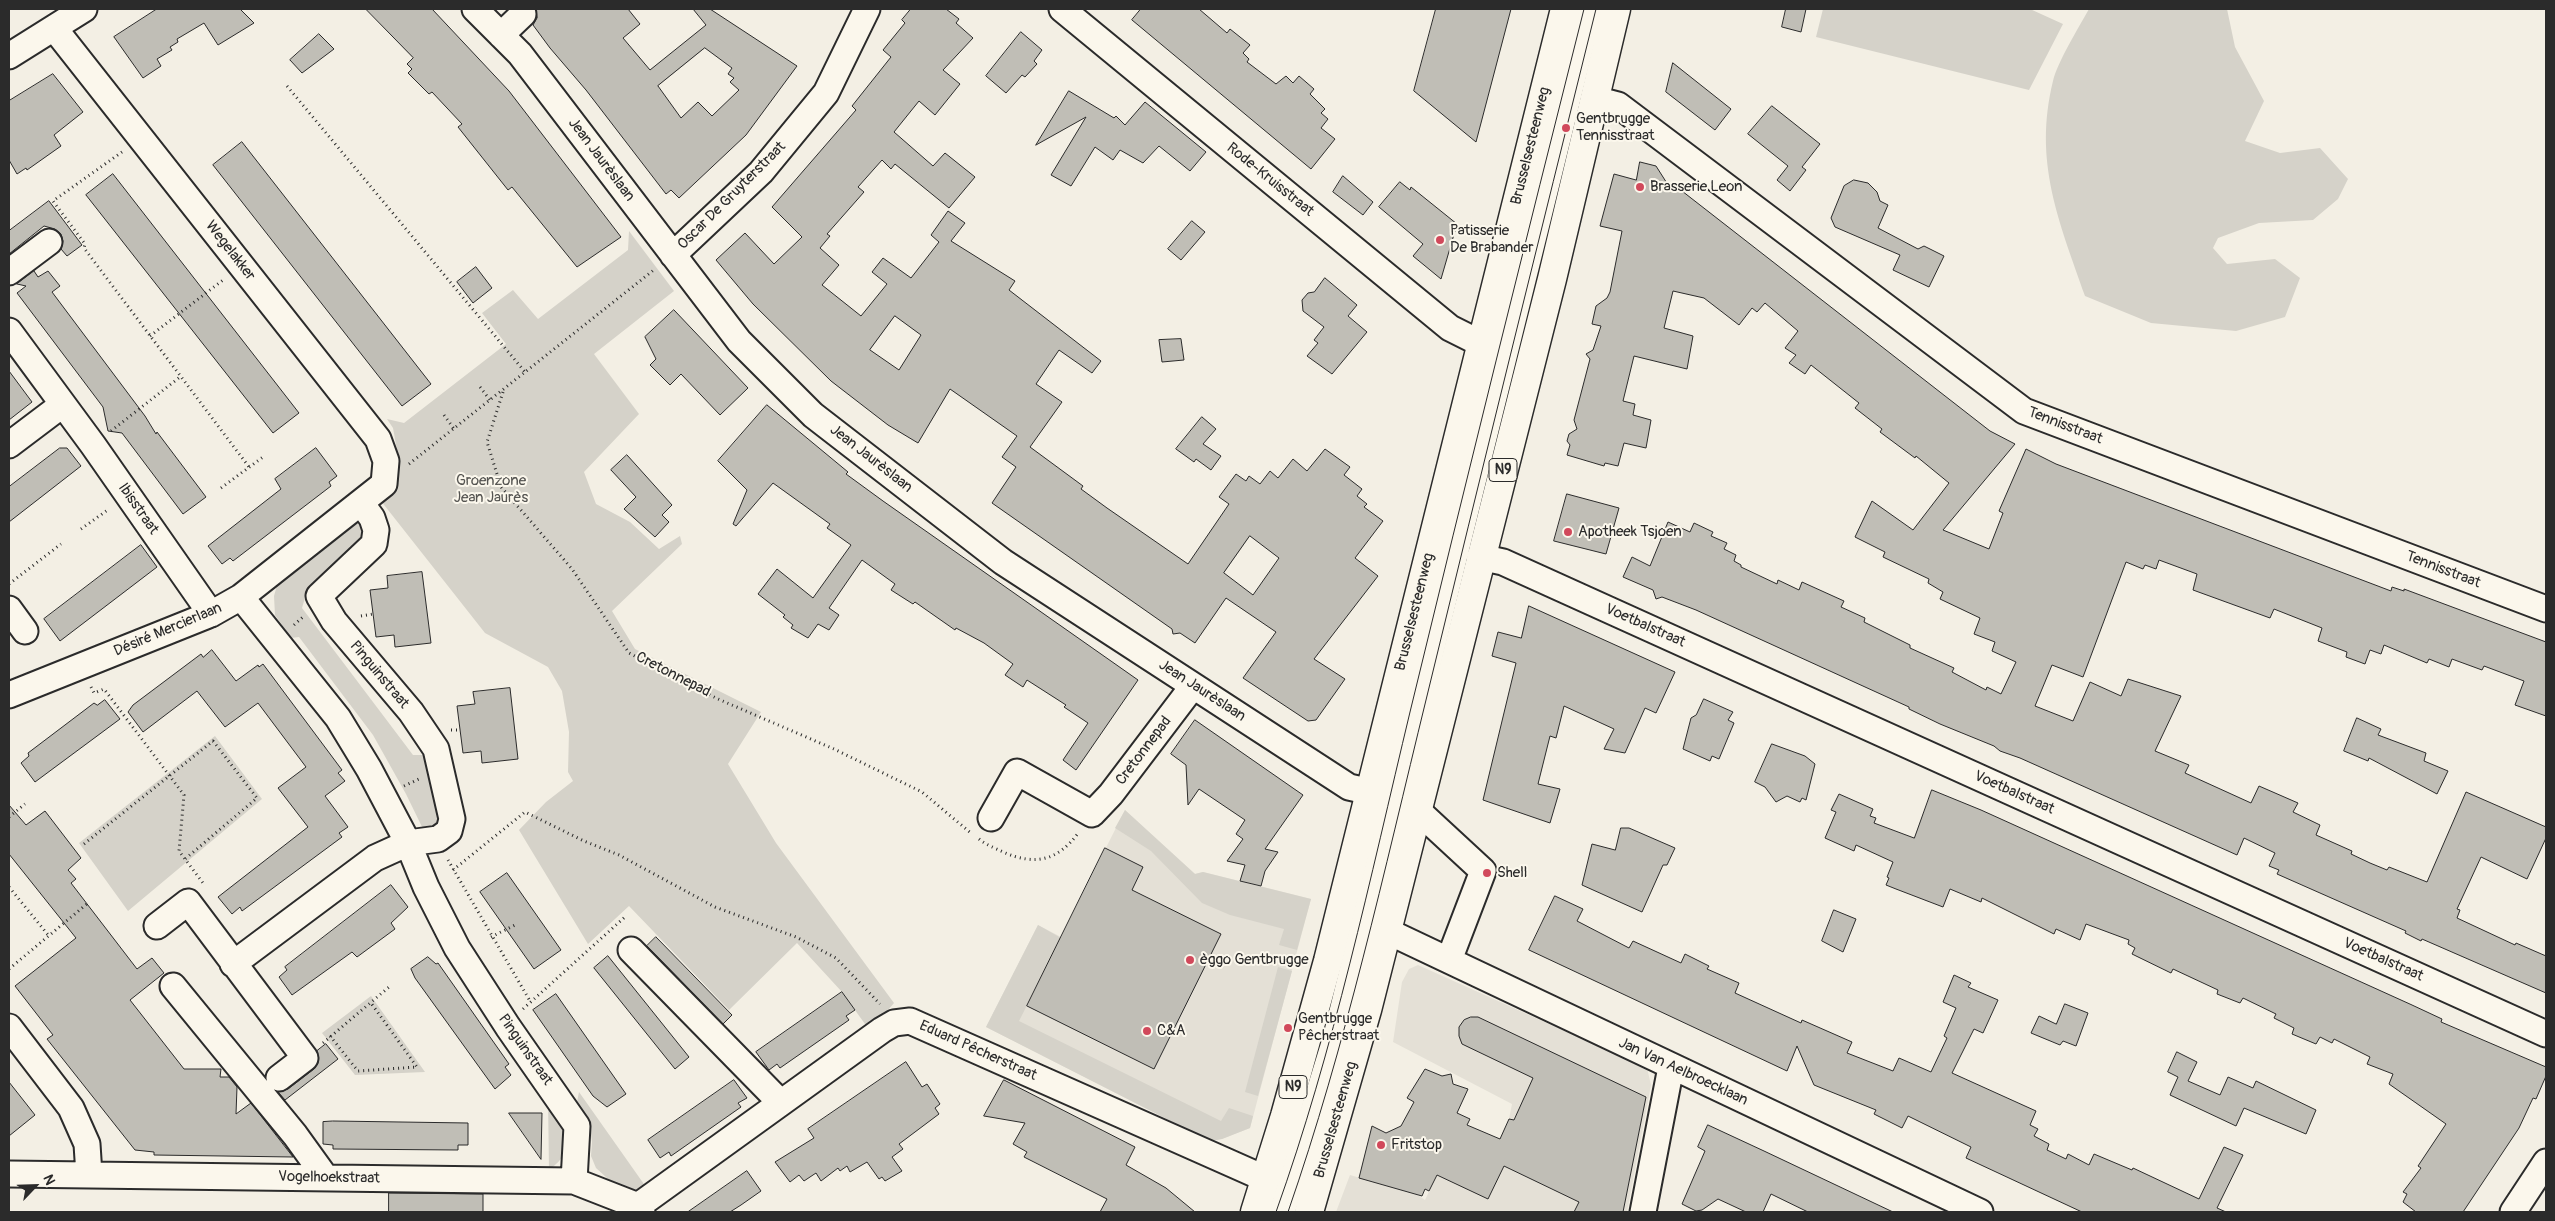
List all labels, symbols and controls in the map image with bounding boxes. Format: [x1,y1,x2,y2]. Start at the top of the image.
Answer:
street label: Brusselsesteenweg [1508,85,1554,207]
place label: Gentbrugge Tennisstraat [1576,110,1655,145]
street label: Jean Jaurèslaan [564,115,638,205]
marker: Gentbrugge Tennisstraat [1560,122,1572,134]
street label: Oscar De Gruyterstraat [674,138,790,254]
street label: Rode-Kruisstraat [1223,139,1317,221]
place label: Brasserie Leon [1650,178,1743,196]
marker: Brasserie Leon [1634,181,1646,193]
street label: Wegelakker [201,218,259,284]
place label: Patisserie De Brabander [1450,222,1534,257]
marker: Patisserie De Brabander [1434,234,1446,246]
street label: Tennisstraat [2025,404,2105,448]
street label: Jean Jaurèslaan [826,421,916,497]
road number: N9 [1489,458,1517,482]
park label: Groenzone Jean Jaurès [454,472,528,507]
street label: Ibisstraat [114,480,162,538]
place label: Apotheek Tsjoen [1578,523,1682,541]
marker: Apotheek Tsjoen [1562,526,1574,538]
street label: Tennisstraat [2403,548,2483,592]
street label: Brusselsesteenweg [1392,551,1438,673]
street label: Désiré Mercierlaan [111,599,225,661]
street label: Voetbalstraat [1602,600,1688,652]
street label: Pinguinstraat [346,638,412,712]
street label: Cretonnepad [633,648,713,702]
street label: Jean Jaurèslaan [1155,656,1249,726]
street label: Cretonnepad [1112,713,1176,789]
street label: Voetbalstraat [1971,767,2057,819]
place label: Shell [1497,864,1527,882]
marker: Shell [1481,867,1493,879]
street label: Voetbalstraat [2340,934,2426,986]
place label: èggo Gentbrugge [1200,951,1309,969]
marker: èggo Gentbrugge [1184,954,1196,966]
place label: Gentbrugge Pêcherstraat [1298,1010,1379,1045]
street label: Pinguinstraat [494,1011,556,1089]
street label: Eduard Pêcherstraat [916,1017,1040,1085]
place label: C&A [1157,1022,1185,1040]
marker: Gentbrugge Pêcherstraat [1282,1022,1294,1034]
marker: C&A [1141,1025,1153,1037]
street label: Jan Van Aelbroecklaan [1615,1034,1751,1110]
street label: Brusselsesteenweg [1311,1060,1361,1180]
road number: N9 [1279,1076,1307,1098]
place label: Fritstop [1391,1136,1442,1154]
marker: Fritstop [1375,1139,1387,1151]
north arrow [10,1161,60,1211]
street label: Vogelhoekstraat [278,1168,380,1188]
text: N [39,1172,59,1187]

